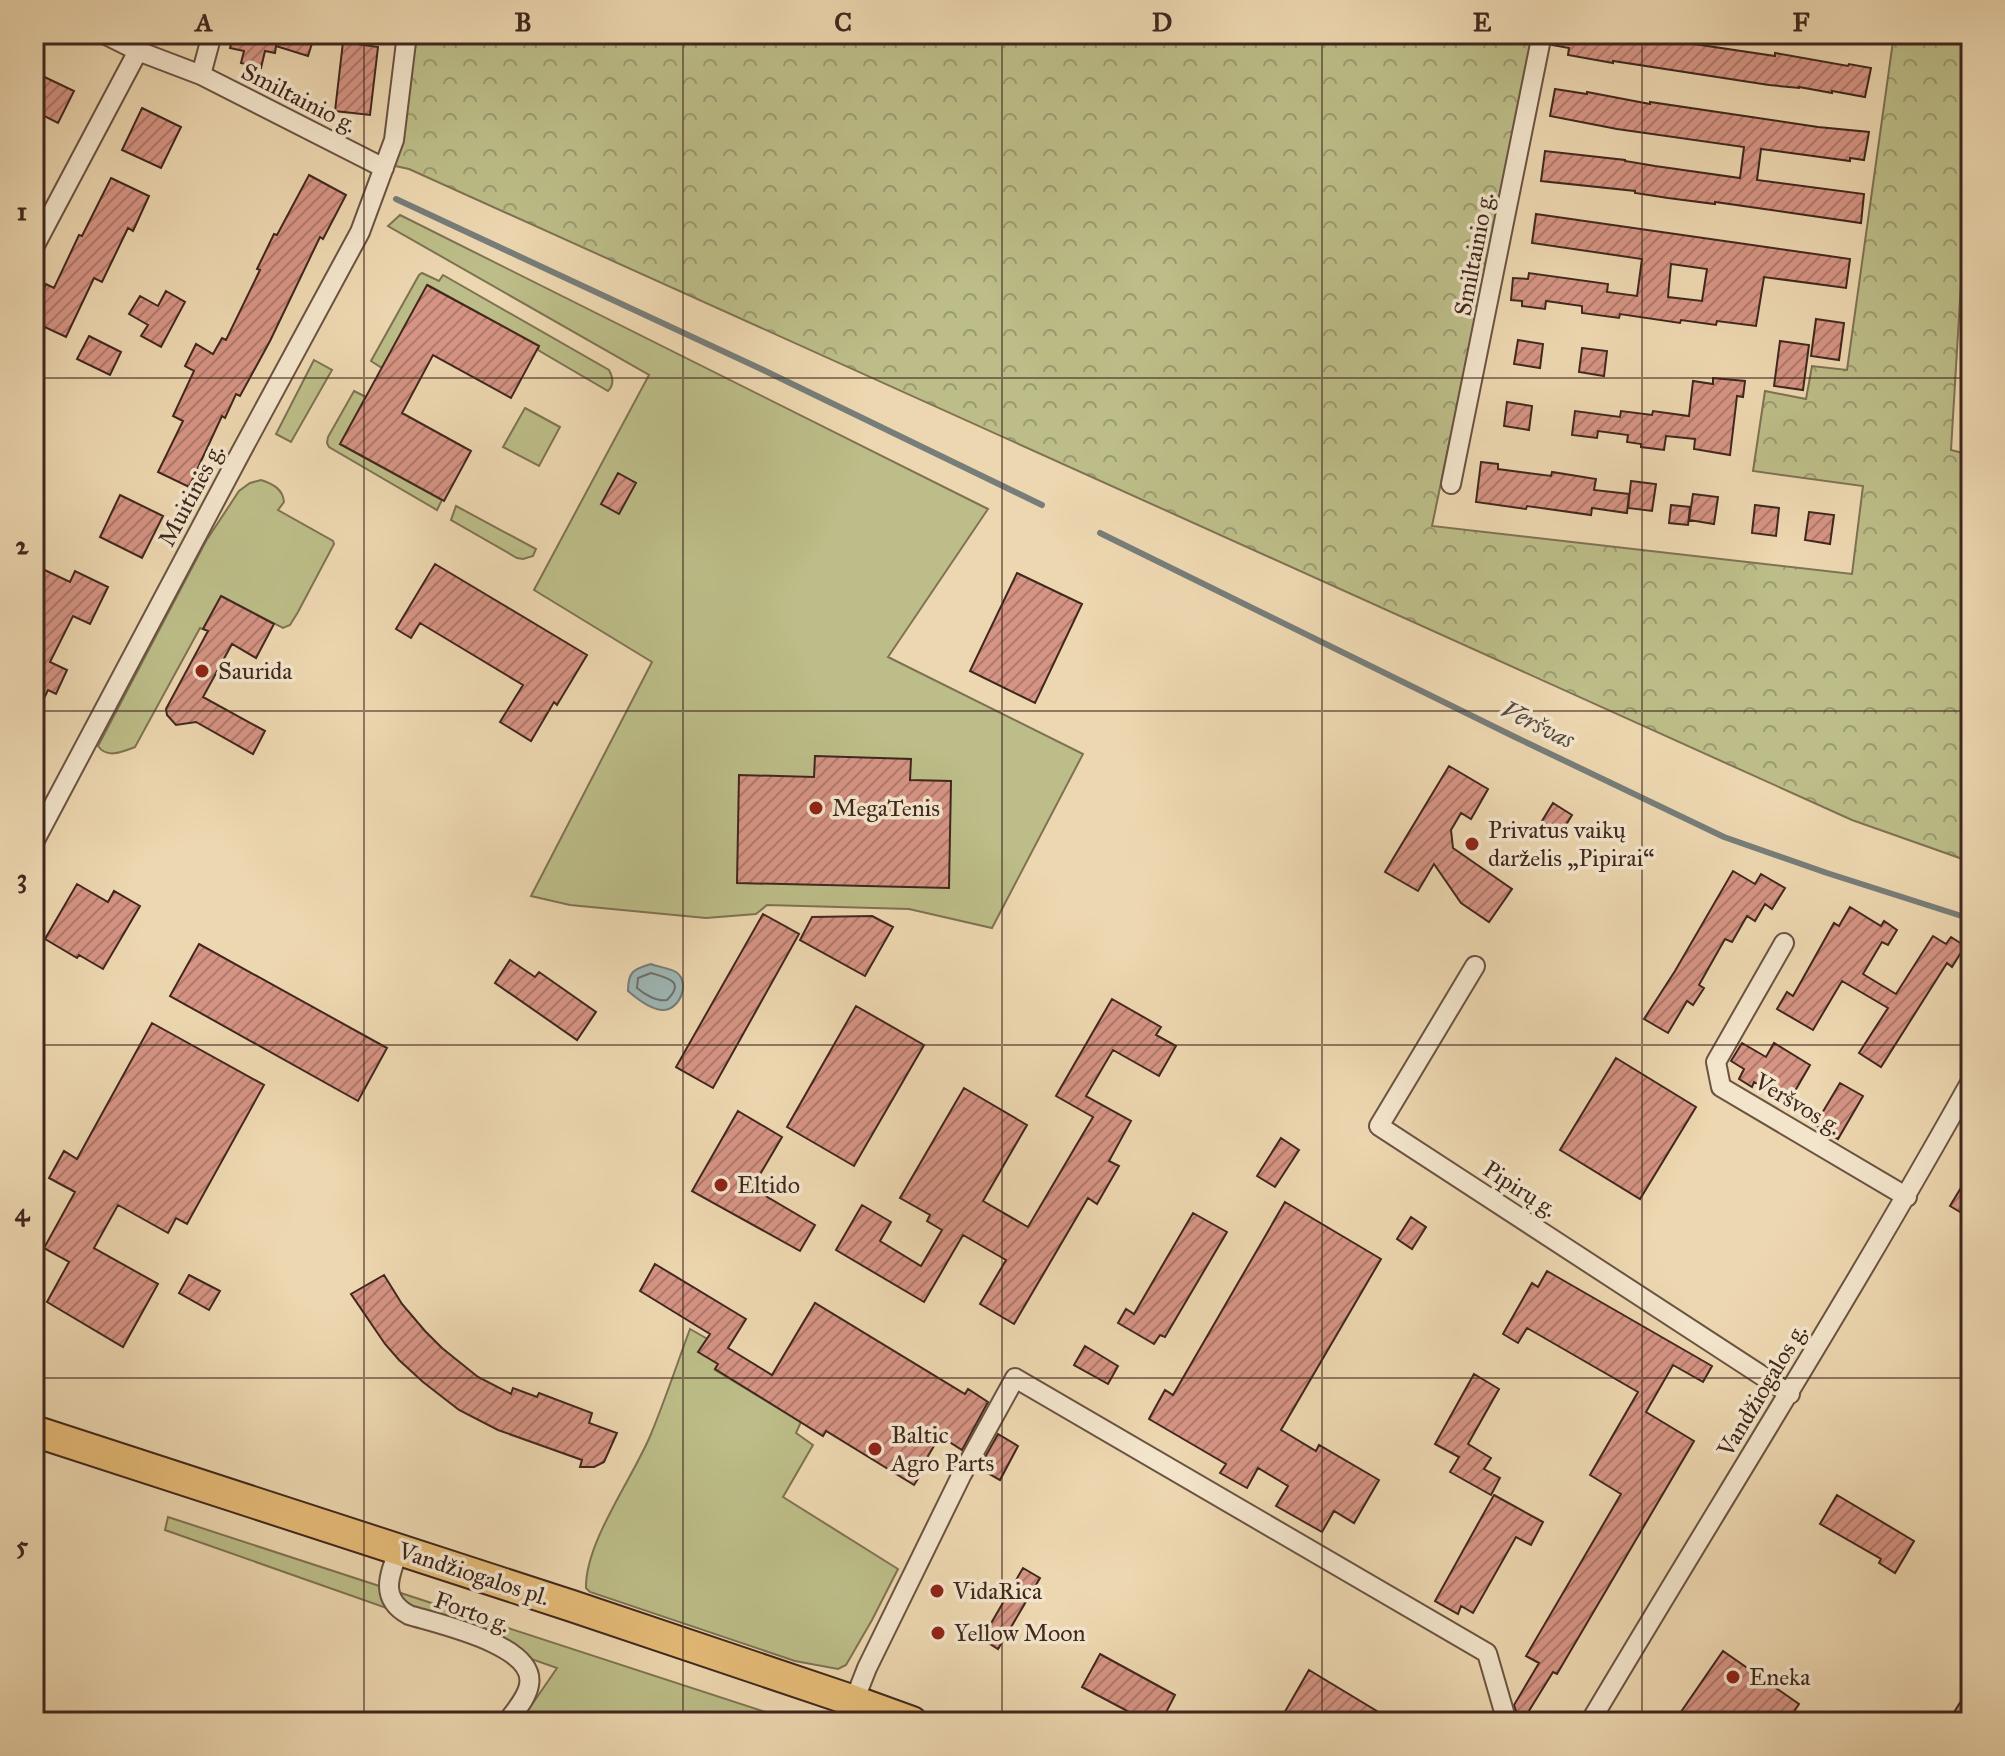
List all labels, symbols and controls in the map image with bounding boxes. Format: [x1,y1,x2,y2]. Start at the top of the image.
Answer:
text: A [193,6,213,38]
text: B [514,6,532,38]
text: C [834,6,852,38]
text: D [1152,6,1172,38]
text: E [1473,6,1492,38]
text: F [1793,6,1810,38]
street label: Smiltainio g. [236,56,362,140]
street label: Smiltainio g. [1447,190,1501,318]
text: 1 [17,195,27,227]
street label: Muitinės g. [151,439,231,551]
text: 2 [16,529,30,561]
place label: Saurida [218,656,293,686]
marker: Saurida [193,662,211,680]
water label: Veršvas [1496,693,1580,756]
place label: MegaTenis [832,793,940,823]
marker: MegaTenis [807,799,825,817]
place label: Privatus vaikų darželis „Pipirai“ [1488,815,1654,873]
marker: Privatus vaikų darželis „Pipirai“ [1463,835,1481,853]
text: 3 [17,862,27,894]
street label: Veršvos g. [1748,1066,1847,1142]
street label: Pipirų g. [1477,1154,1563,1224]
place label: Eltido [737,1170,800,1200]
marker: Eltido [712,1176,730,1194]
text: 4 [15,1196,31,1228]
street label: Vandžiogalos g. [1710,1318,1813,1463]
place label: Baltic Agro Parts [890,1420,994,1478]
marker: Baltic Agro Parts [866,1440,884,1458]
text: 5 [16,1529,29,1561]
street label: Vandžiogalos pl. [394,1535,553,1613]
place label: VidaRica [952,1576,1043,1606]
marker: VidaRica [928,1582,946,1600]
street label: Forto g. [430,1584,514,1640]
place label: Yellow Moon [954,1618,1086,1648]
marker: Yellow Moon [929,1624,947,1642]
place label: Eneka [1749,1662,1811,1692]
marker: Eneka [1724,1668,1742,1686]

